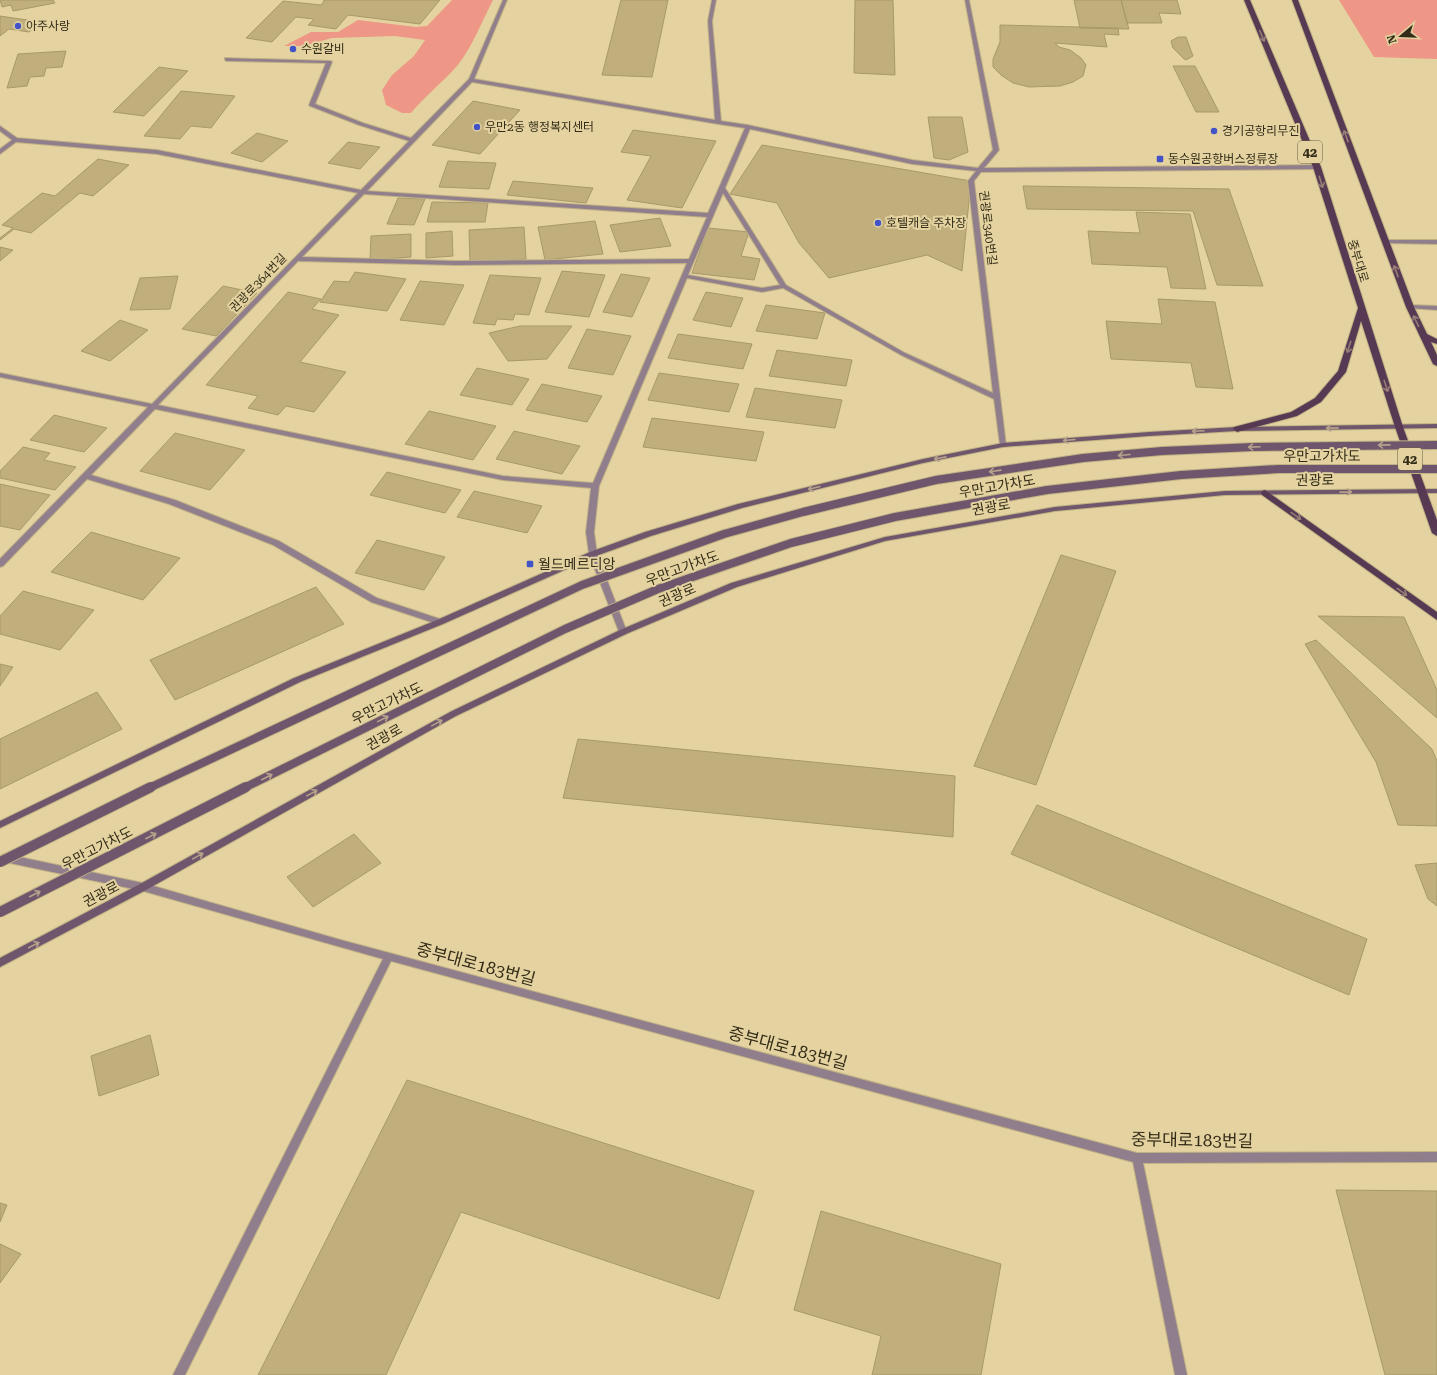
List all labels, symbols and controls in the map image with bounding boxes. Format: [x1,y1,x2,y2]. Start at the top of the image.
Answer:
north arrow [1381,16,1421,56]
place label: 아주사랑 [26,19,70,33]
marker: 아주사랑 [13,21,23,31]
one-way arrow [1259,30,1266,42]
text: N [1384,32,1400,45]
place label: 수원갈비 [301,42,345,56]
marker: 수원갈비 [288,44,298,54]
place label: 우만2동 행정복지센터 [485,120,594,134]
marker: 우만2동 행정복지센터 [472,122,482,132]
place label: 경기공항리무진 [1222,124,1299,138]
marker: 경기공항리무진 [1209,126,1219,136]
one-way arrow [1341,130,1349,142]
road number: 42 [1298,141,1322,163]
place label: 동수원공항버스정류장 [1168,152,1278,166]
marker: 동수원공항버스정류장 [1155,154,1165,164]
one-way arrow [1318,176,1325,189]
street label: 권광로340번길 [976,190,1000,266]
place label: 호텔캐슬 주차장 [886,216,966,230]
marker: 호텔캐슬 주차장 [873,218,883,228]
street label: 중부대로 [1345,238,1371,284]
street label: 권광로364번길 [227,251,289,315]
one-way arrow [1391,265,1399,277]
one-way arrow [1412,316,1419,328]
one-way arrow [1345,340,1353,352]
one-way arrow [1382,380,1390,392]
one-way arrow [1326,424,1339,432]
one-way arrow [1192,427,1205,435]
one-way arrow [1063,437,1076,444]
one-way arrow [1378,441,1391,449]
one-way arrow [1248,443,1261,451]
street label: 우만고가차도 [1283,448,1361,464]
road number: 42 [1398,448,1422,470]
one-way arrow [1118,451,1131,458]
one-way arrow [934,454,947,462]
one-way arrow [989,467,1002,475]
street label: 우만고가차도 [958,471,1037,501]
street label: 권광로 [1296,472,1335,488]
one-way arrow [808,485,821,492]
one-way arrow [1339,488,1352,496]
street label: 권광로 [971,496,1012,518]
one-way arrow [1291,512,1302,520]
street label: 우만고가차도 [643,547,721,589]
place label: 월드메르디앙 [538,556,615,572]
marker: 월드메르디앙 [525,559,535,569]
street label: 권광로 [656,580,698,610]
one-way arrow [1396,588,1407,596]
street label: 우만고가차도 [349,679,425,727]
one-way arrow [377,715,389,722]
one-way arrow [431,718,443,726]
street label: 권광로 [363,721,405,753]
one-way arrow [261,773,273,780]
one-way arrow [305,788,317,796]
street label: 우만고가차도 [59,823,135,873]
one-way arrow [145,832,157,839]
one-way arrow [192,852,204,860]
street label: 권광로 [80,878,122,910]
one-way arrow [28,890,40,897]
street label: 중부대로183번길 [414,939,538,989]
one-way arrow [28,940,40,948]
street label: 중부대로183번길 [726,1023,850,1073]
street label: 중부대로183번길 [1131,1129,1253,1151]

